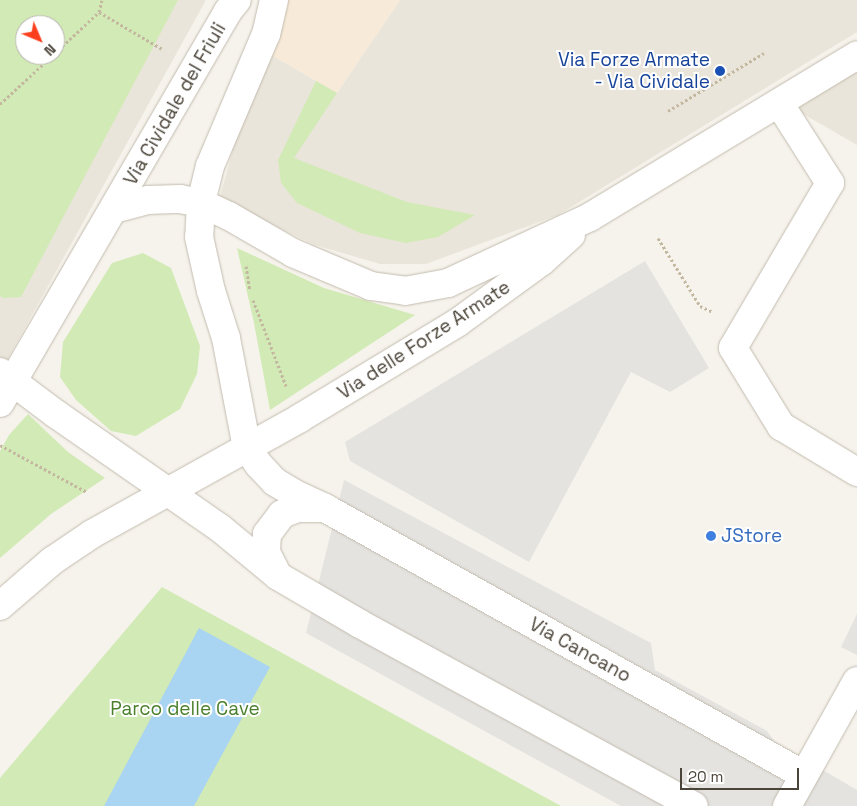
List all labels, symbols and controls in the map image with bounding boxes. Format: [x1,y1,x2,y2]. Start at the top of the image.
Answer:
north arrow [15,15,65,65]
street label: Via Cividale del Friuli [119,19,231,189]
text: N [40,40,60,60]
place label: Via Forze Armate - Via Cividale [558,49,710,93]
marker: Via Forze Armate - Via Cividale [714,65,726,77]
street label: Via delle Forze Armate [333,276,515,404]
place label: JStore [721,525,782,547]
marker: JStore [705,530,717,542]
street label: Via Cancano [525,613,635,687]
park label: Parco delle Cave [110,698,260,720]
scale bar [682,758,801,790]
text: 20 m [688,767,723,786]

